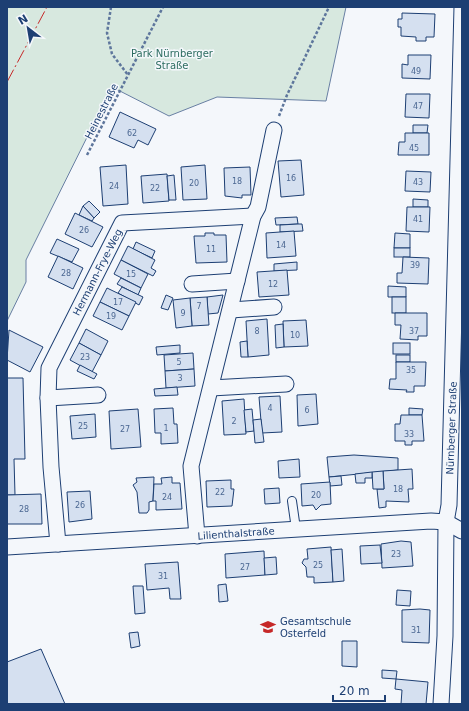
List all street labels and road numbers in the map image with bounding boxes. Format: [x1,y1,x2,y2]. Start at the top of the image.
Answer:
street label: Heinestraße [83,82,120,141]
street label: Hermann-Frye-Weg [71,227,124,317]
street label: Nürnberger Straße [444,381,459,475]
street label: Lilienthalstraße [197,525,275,542]

